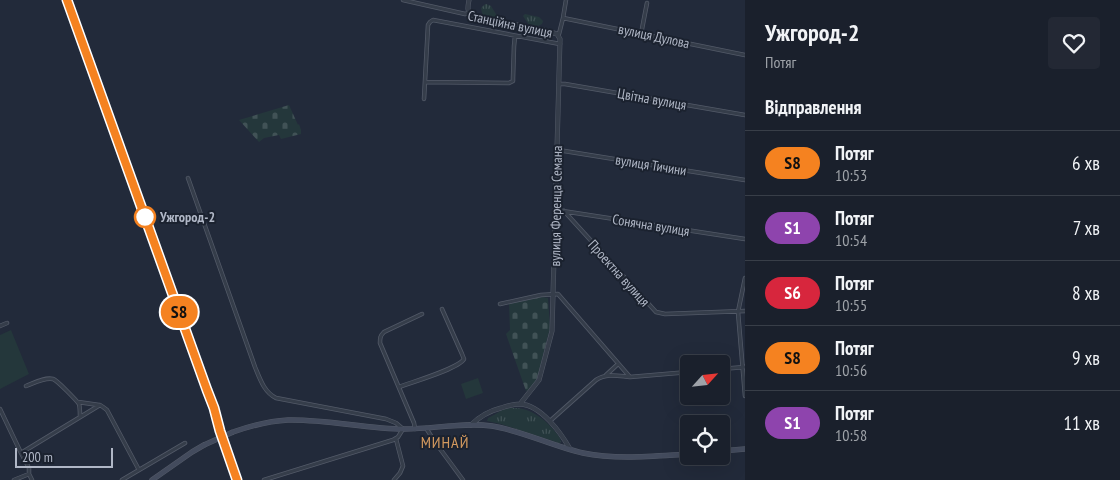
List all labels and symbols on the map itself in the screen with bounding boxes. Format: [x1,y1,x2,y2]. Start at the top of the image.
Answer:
street label: Станційна вулиця [466,6,554,42]
street label: вулиця Дулова [617,20,691,52]
street label: Цвітна вулиця [616,84,688,114]
street label: вулиця Ференца Семана [546,145,566,267]
street label: вулиця Тичини [614,150,688,180]
marker: Ужгород-2 [134,206,156,228]
place label: Ужгород-2 [159,208,215,226]
street label: Сонячна вулиця [611,210,691,240]
street label: Проектна вулиця [584,236,654,310]
line badge: S8 [156,296,202,328]
north arrow [680,355,730,405]
district label: МИНАЙ [421,432,469,452]
scale bar [15,445,112,468]

